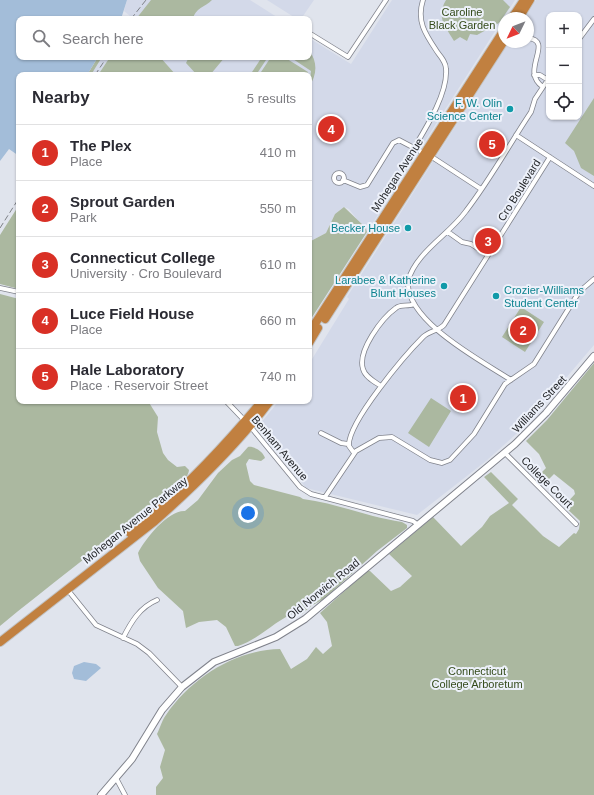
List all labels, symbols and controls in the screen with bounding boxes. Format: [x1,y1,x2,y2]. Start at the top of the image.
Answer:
park label: Caroline Black Garden [429,6,495,31]
north arrow [498,12,534,48]
map controls [546,12,582,120]
button: + [546,12,582,48]
search box [16,16,312,60]
icon: search [30,27,52,49]
text: Search here [62,30,144,47]
button: − [546,48,582,84]
button: locate [546,84,582,120]
text: Nearby [32,88,90,107]
text: 5 results [247,91,296,106]
place label: F. W. Olin Science Center [427,97,502,122]
marker: F. W. Olin Science Center [505,104,515,114]
pin: 4 [318,114,344,144]
pin: 5 [479,129,505,159]
street label: Mohegan Avenue [369,136,425,214]
text: The Plex [70,137,132,154]
text: 1 [41,145,49,160]
text: 410 m [260,145,296,160]
text: Place [70,154,103,169]
street label: Cro Boulevard [495,157,543,223]
text: Sprout Garden [70,193,175,210]
text: 2 [41,201,49,216]
text: 550 m [260,201,296,216]
text: Park [70,210,97,225]
place label: Becker House [331,222,400,234]
marker: Becker House [403,223,413,233]
pin: 3 [475,226,501,256]
text: Connecticut College [70,249,215,266]
text: 3 [41,257,49,272]
text: 610 m [260,257,296,272]
text: University · Cro Boulevard [70,266,222,281]
place label: Larabee & Katherine Blunt Houses [335,274,436,299]
marker: Larabee & Katherine Blunt Houses [439,281,449,291]
place label: Crozier-Williams Student Center [504,284,585,309]
marker: Crozier-Williams Student Center [491,291,501,301]
text: Luce Field House [70,305,194,322]
text: 4 [41,313,49,328]
text: 660 m [260,313,296,328]
pin: 2 [510,315,536,345]
text: Place [70,322,103,337]
text: Hale Laboratory [70,361,184,378]
text: 5 [41,369,49,384]
text: 740 m [260,369,296,384]
street label: Williams Street [510,373,568,435]
text: Place · Reservoir Street [70,378,208,393]
pin: 1 [450,383,476,413]
street label: Benham Avenue [250,413,310,483]
street label: College Court [519,454,575,510]
street label: Mohegan Avenue Parkway [80,474,190,566]
your location [238,503,258,523]
street label: Old Norwich Road [285,556,361,622]
park label: Connecticut College Arboretum [431,665,523,690]

